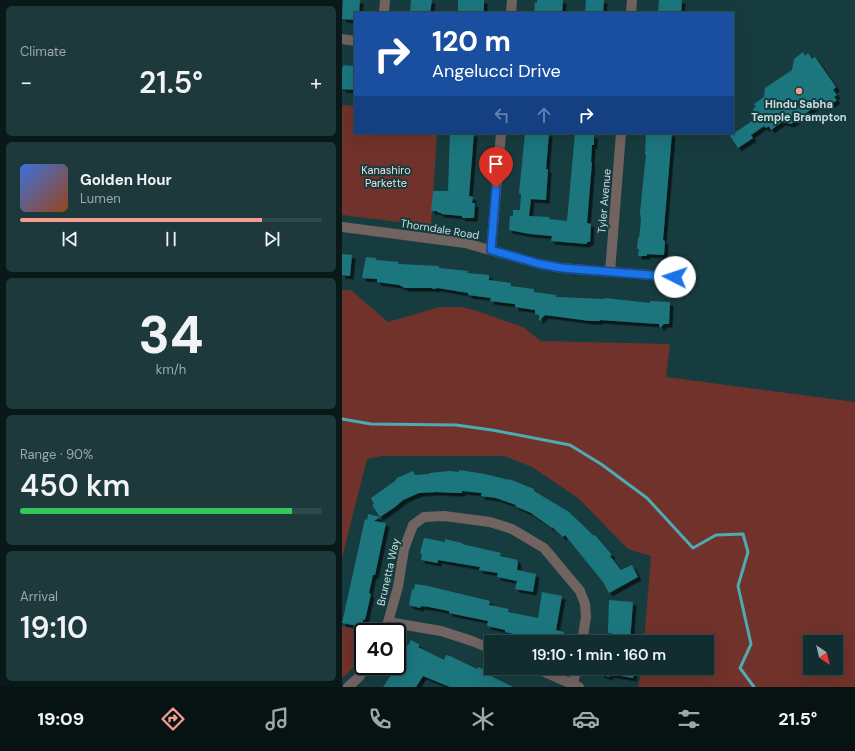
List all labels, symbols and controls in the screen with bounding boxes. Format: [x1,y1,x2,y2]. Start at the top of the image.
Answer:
text: 120 m [432,23,511,60]
icon: right [366,28,418,80]
text: Climate [20,43,66,60]
text: Angelucci Drive [432,59,561,83]
text: 21.5° [139,63,203,102]
text: − [20,68,32,97]
text: + [310,68,322,97]
marker: Hindu Sabha Temple Brampton [794,86,804,96]
place label: Hindu Sabha Temple Brampton [751,97,847,124]
icon: left [491,104,513,126]
icon: ahead [533,104,555,126]
icon: right [575,104,597,126]
pin [479,147,513,188]
icon: arrive [485,153,507,175]
park label: Kanashiro Parkette [361,163,411,190]
street label: Tyler Avenue [594,168,614,234]
text: Golden Hour [80,170,172,190]
text: Lumen [80,190,121,207]
street label: Thorndale Road [400,216,480,242]
icon: previous [59,228,81,250]
icon: pause [160,228,182,250]
icon: next [261,228,283,250]
position arrow [654,256,696,298]
text: 34 [138,301,204,369]
text: km/h [156,361,186,378]
text: Range · 90% [20,446,93,463]
text: 450 km [20,466,130,505]
street label: Brunetta Way [373,537,403,607]
text: Arrival [20,588,58,605]
text: 19:10 [20,608,88,647]
speed limit sign: 40 [354,623,406,675]
north arrow [803,635,843,675]
map controls [803,635,843,675]
text: 19:10 · 1 min · 160 m [532,645,666,665]
icon: directions [159,705,187,733]
icon: music [263,705,291,733]
icon: phone [366,705,394,733]
icon: climate [469,705,497,733]
icon: car [572,705,600,733]
icon: filters [675,705,703,733]
text: 19:09 [38,707,84,731]
text: 21.5° [778,707,817,731]

